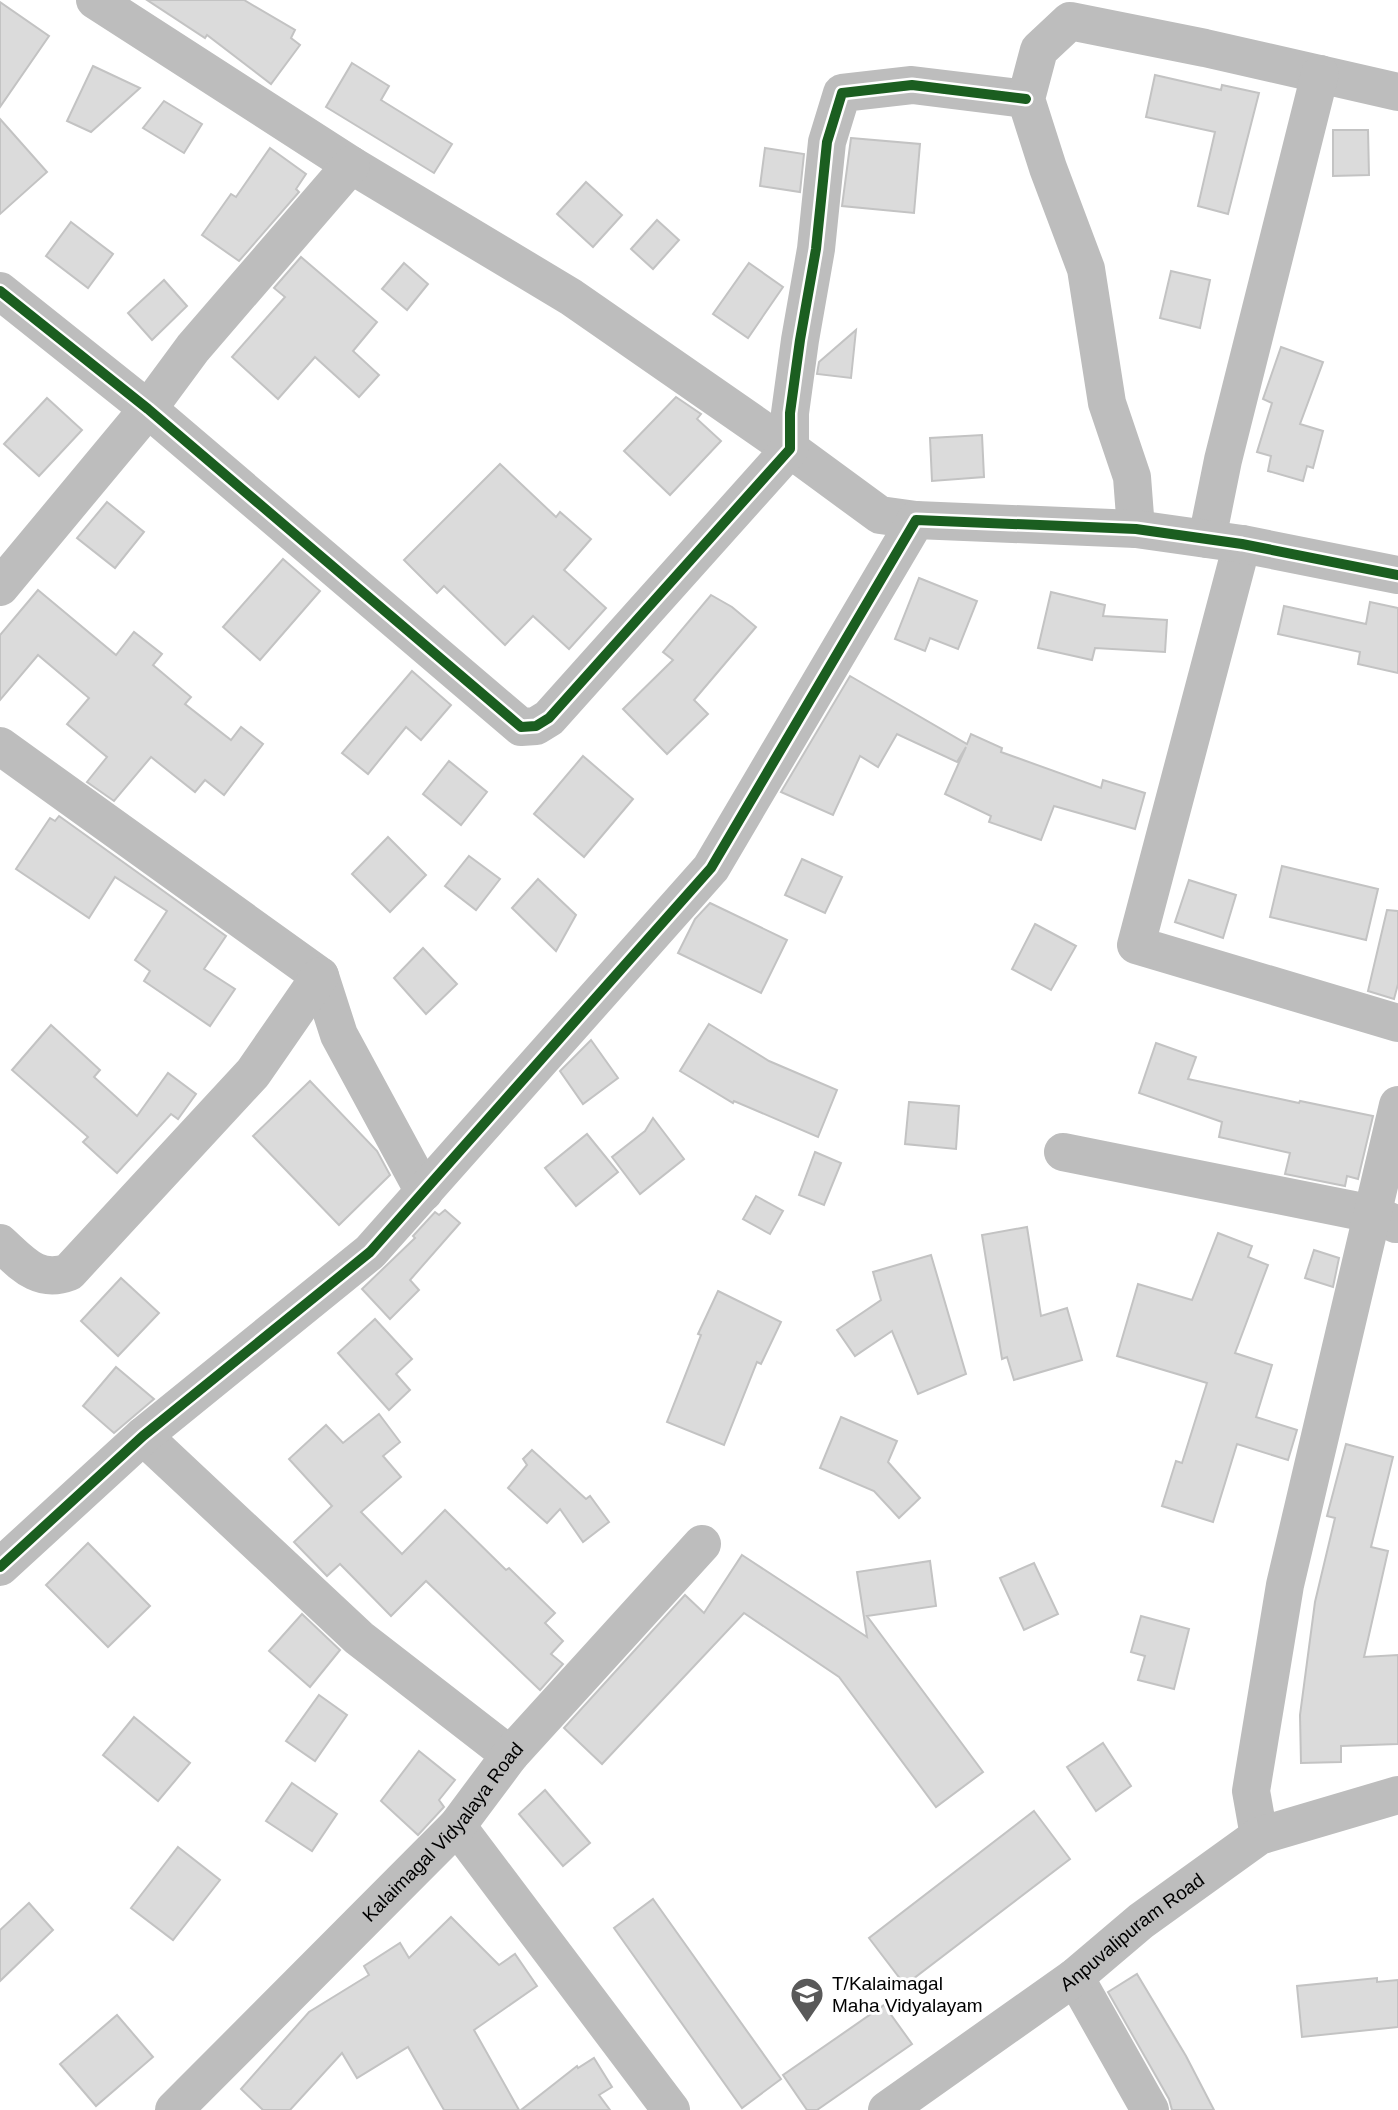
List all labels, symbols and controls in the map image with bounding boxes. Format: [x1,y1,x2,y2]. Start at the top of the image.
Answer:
street label: Kalaimagal Vidyalaya Road [358,1738,527,1926]
street label: Anpuvalipuram Road [1056,1869,1208,1995]
place label: T/Kalaimagal Maha Vidyalayam [832,1973,983,2016]
school or university icon: T/Kalaimagal Maha Vidyalayam [788,1975,826,2024]

